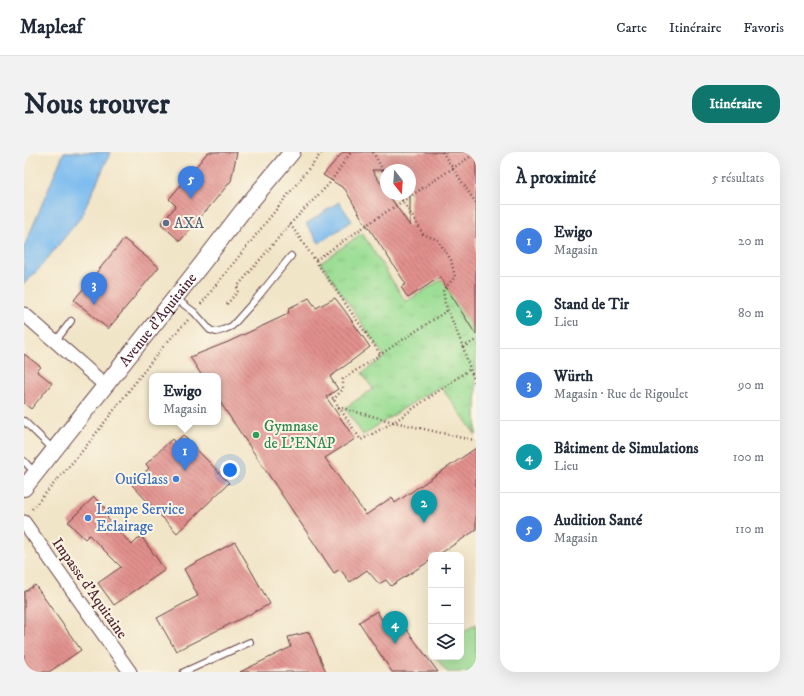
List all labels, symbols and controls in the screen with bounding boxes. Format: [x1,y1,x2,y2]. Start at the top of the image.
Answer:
text: Mapleaf [20,16,83,39]
text: Carte [616,19,647,37]
text: Itinéraire [669,19,722,37]
text: Favoris [744,19,784,37]
button: Itinéraire [692,85,780,123]
text: Nous trouver [24,87,170,122]
north arrow [380,164,416,200]
pin: 5 [178,166,204,199]
text: À proximité [516,167,596,189]
text: 5 résultats [712,170,764,186]
place label: AXA [174,214,204,233]
marker: AXA [161,218,171,228]
text: Ewigo [554,223,592,242]
text: 1 [527,233,531,249]
text: 20 m [738,233,764,249]
text: Magasin [554,242,598,258]
street label: Avenue d'Aquitaine [115,269,201,371]
pin: 3 [81,272,107,305]
text: Stand de Tir [554,295,629,314]
text: 2 [526,305,532,321]
text: 80 m [738,305,764,321]
text: Lieu [554,314,578,330]
text: Würth [554,367,593,386]
popup [149,373,221,425]
text: 3 [527,377,531,393]
text: 90 m [738,377,764,393]
text: Ewigo [163,382,202,401]
text: Magasin · Rue de Rigoulet [554,386,689,402]
text: Magasin [163,401,207,417]
place label: Gymnase de L'ENAP [264,417,336,453]
marker: Gymnase de L'ENAP [251,430,261,440]
pin: 1 [172,438,198,471]
text: Bâtiment de Simulations [554,439,699,458]
text: 4 [525,449,533,465]
text: 100 m [733,449,764,465]
text: Lieu [554,458,578,474]
your location [220,460,240,480]
place label: OuiGlass [115,470,168,489]
marker: OuiGlass [171,474,181,484]
pin: 2 [411,490,437,523]
place label: Lampe Service Eclairage [96,500,184,536]
text: Audition Santé [554,511,642,530]
marker: Lampe Service Eclairage [83,513,93,523]
text: 5 [526,521,532,537]
text: 110 m [735,521,764,537]
text: Magasin [554,530,598,546]
street label: Impasse d'Aquitaine [48,534,131,642]
map controls [428,552,464,660]
button: + [428,552,464,588]
button: − [428,588,464,624]
pin: 4 [382,611,408,644]
button: layers [428,624,464,660]

